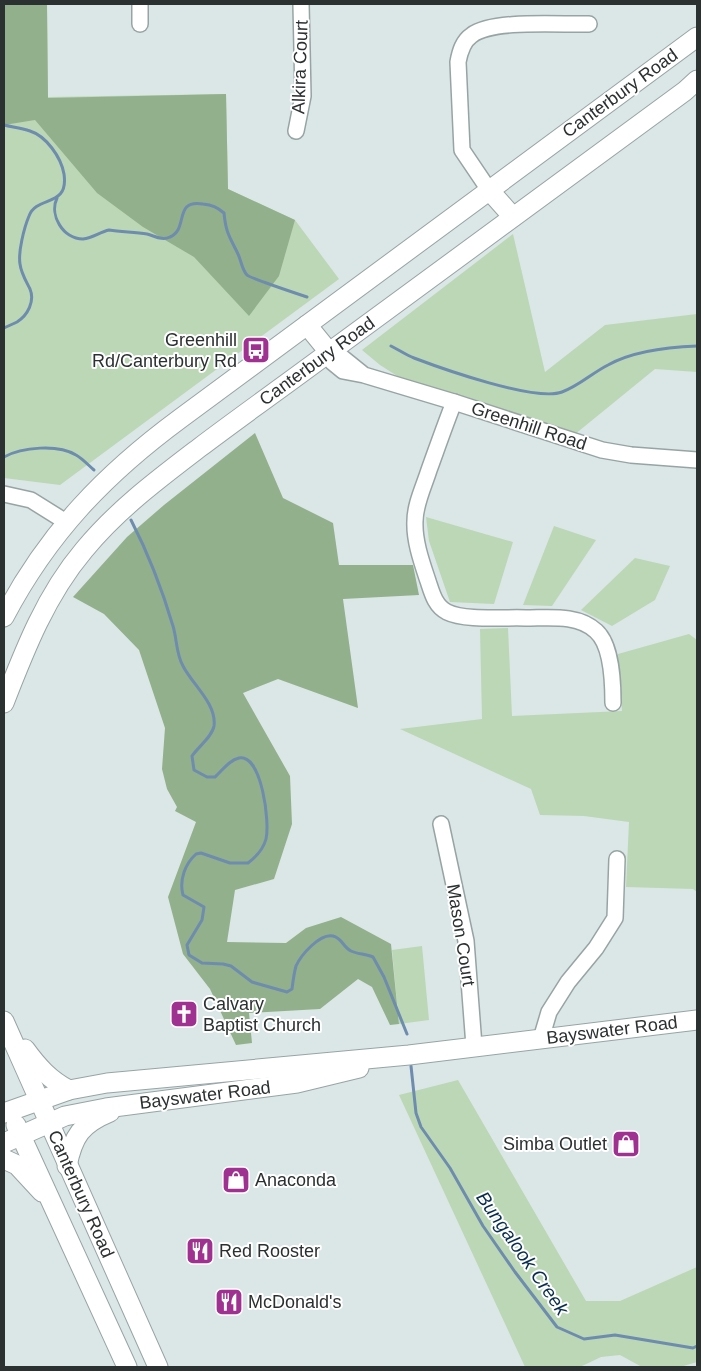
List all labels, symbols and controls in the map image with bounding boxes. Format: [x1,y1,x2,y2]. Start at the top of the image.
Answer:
street label: Alkira Court [288,20,312,114]
street label: Canterbury Road [559,45,681,141]
street label: Canterbury Road [256,313,378,409]
place label: Greenhill Rd/Canterbury Rd [92,330,237,371]
bus stop icon: Greenhill Rd/Canterbury Rd [241,335,271,365]
street label: Greenhill Road [469,398,589,454]
street label: Mason Court [443,883,479,987]
place label: Calvary Baptist Church [203,994,321,1035]
church icon: Calvary Baptist Church [169,999,199,1029]
street label: Bayswater Road [545,1012,679,1048]
street label: Bayswater Road [138,1077,272,1113]
street label: Canterbury Road [44,1127,118,1261]
shop icon: Simba Outlet [611,1129,641,1159]
place label: Simba Outlet [503,1134,607,1154]
shop icon: Anaconda [221,1165,251,1195]
place label: Anaconda [255,1170,337,1190]
water label: Bungalook Creek [472,1188,574,1320]
restaurant icon: Red Rooster [185,1236,215,1266]
place label: Red Rooster [219,1241,320,1261]
restaurant icon: McDonald's [214,1287,244,1317]
place label: McDonald's [248,1292,341,1312]

